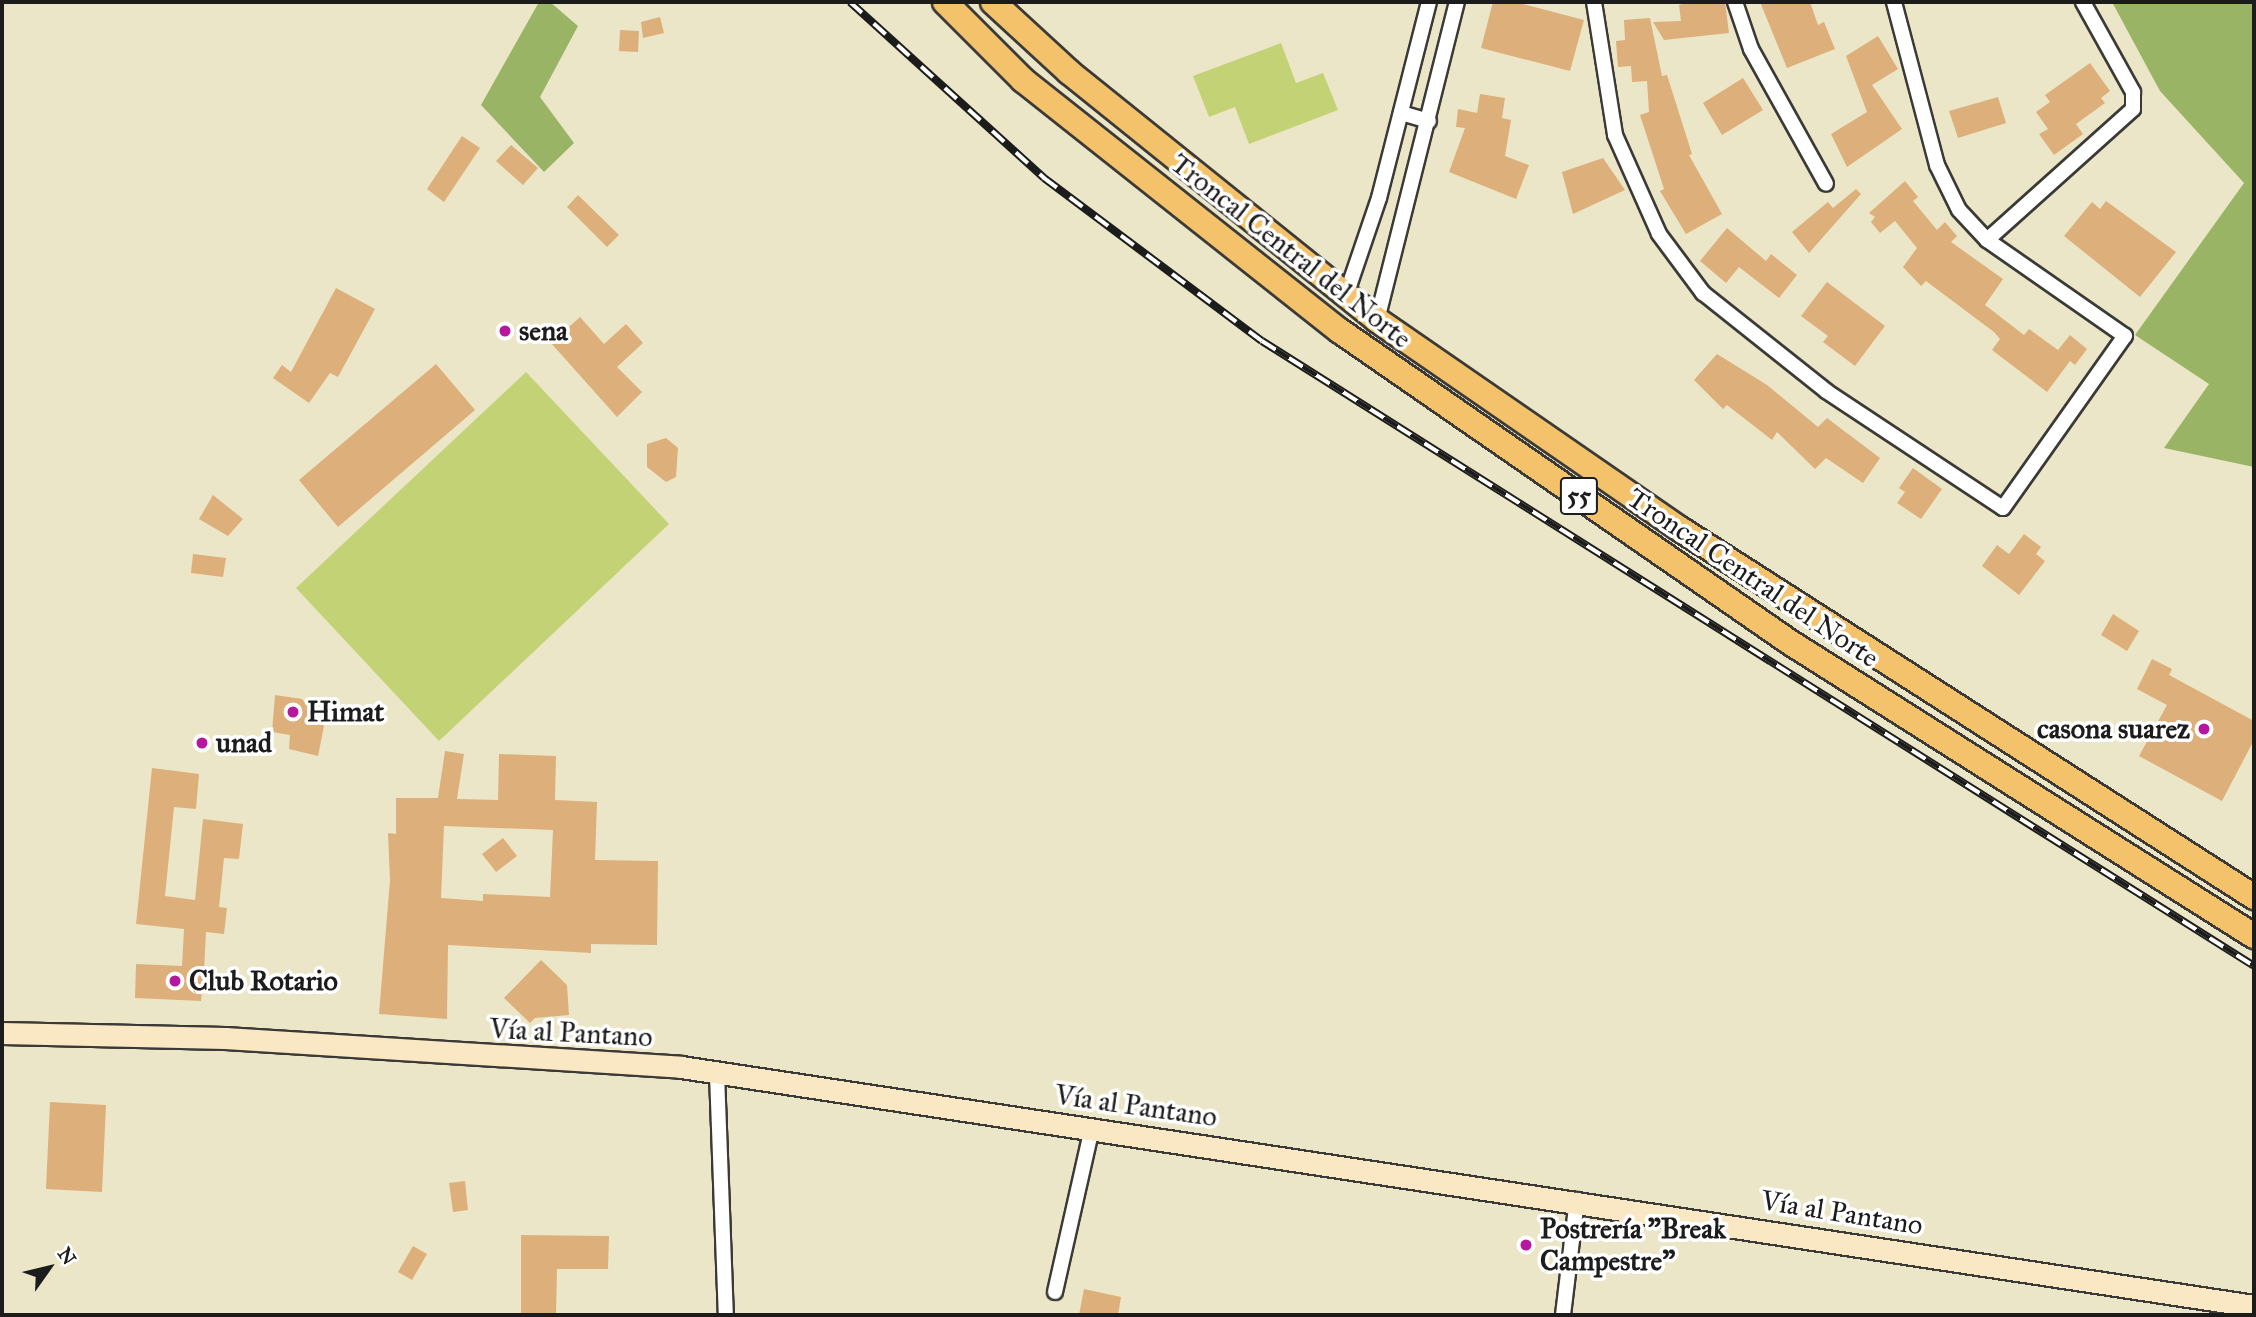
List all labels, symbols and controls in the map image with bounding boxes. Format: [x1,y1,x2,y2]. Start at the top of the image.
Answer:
street label: Troncal Central del Norte [1164,147,1418,355]
place label: sena [519,314,568,348]
marker: sena [497,323,513,339]
road number: 55 [1560,474,1598,518]
street label: Troncal Central del Norte [1621,481,1885,675]
place label: Himat [307,695,384,729]
marker: Himat [285,704,301,720]
place label: casona suarez [2037,712,2190,746]
marker: casona suarez [2196,721,2212,737]
place label: unad [216,726,272,760]
marker: unad [194,735,210,751]
place label: Club Rotario [189,964,338,998]
marker: Club Rotario [167,973,183,989]
street label: Vía al Pantano [489,1012,653,1054]
street label: Vía al Pantano [1053,1078,1219,1134]
street label: Vía al Pantano [1759,1184,1925,1242]
place label: Postrería "Break Campestre" [1540,1212,1726,1278]
north arrow [14,1233,84,1303]
marker: Postrería "Break Campestre" [1518,1237,1534,1253]
text: N [53,1243,81,1269]

